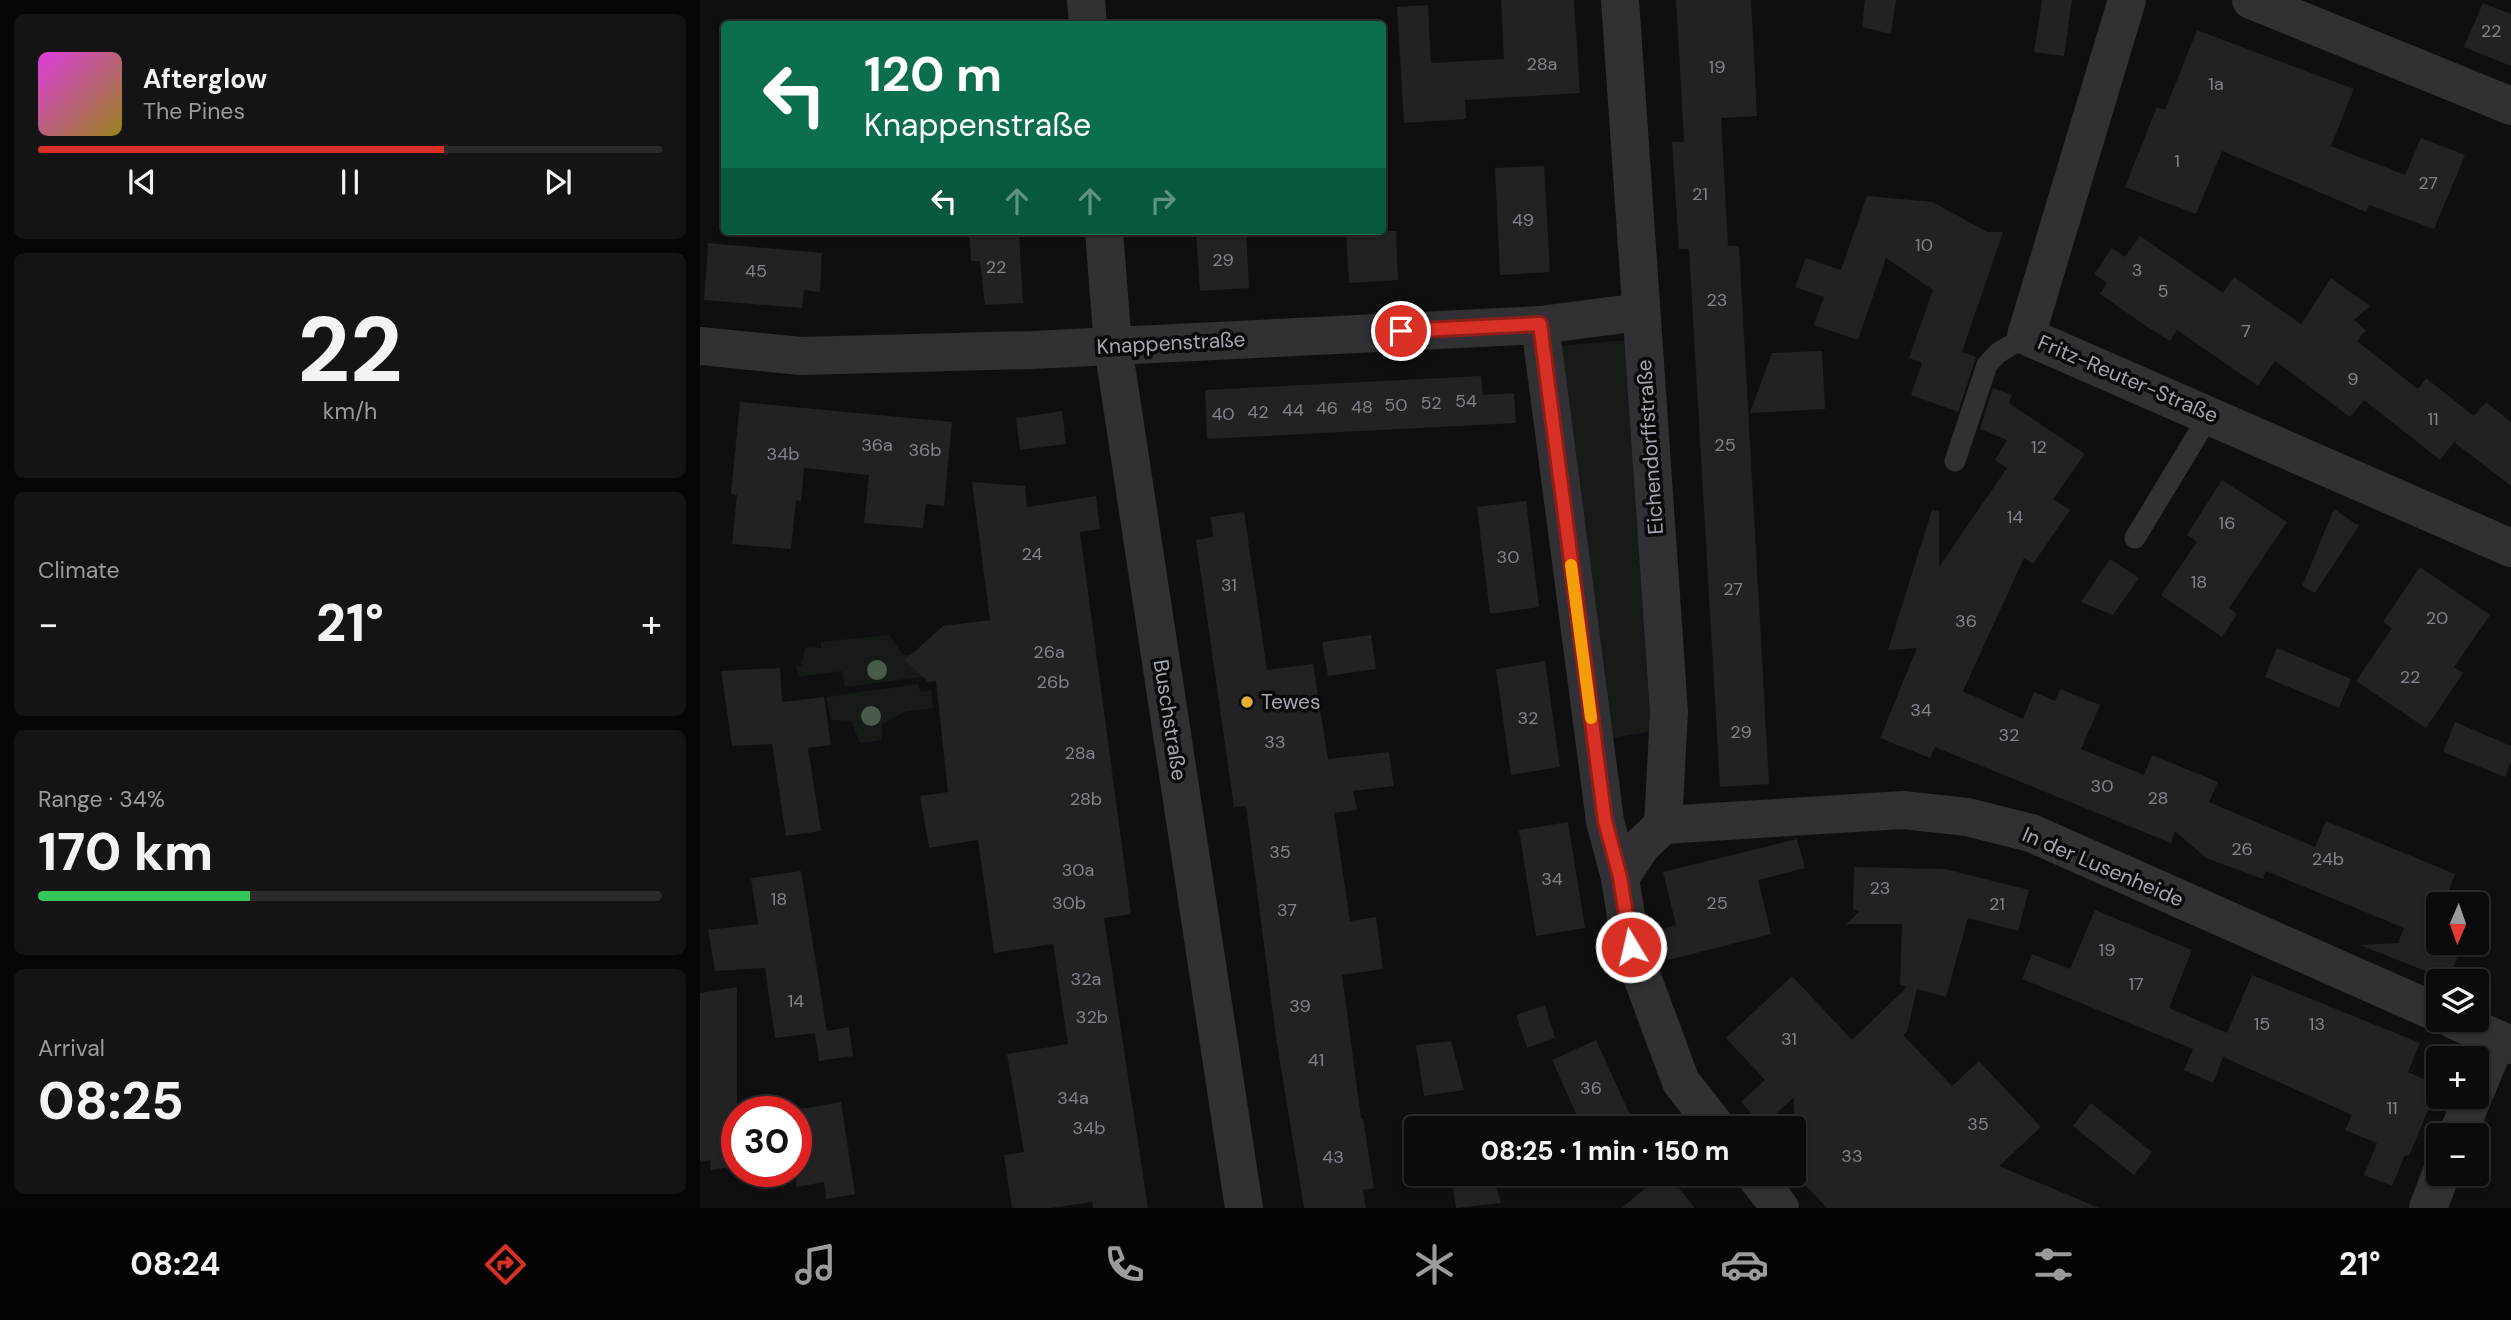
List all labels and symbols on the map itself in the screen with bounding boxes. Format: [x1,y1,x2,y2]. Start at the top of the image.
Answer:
house number: 22 [2481,19,2501,43]
house number: 28a [1527,52,1557,76]
house number: 19 [1709,55,1725,79]
house number: 1a [2208,72,2224,96]
house number: 1 [2174,149,2180,173]
house number: 27 [2418,171,2438,195]
house number: 21 [1692,182,1708,206]
house number: 49 [1512,208,1534,232]
house number: 10 [1915,233,1933,257]
house number: 29 [1212,248,1234,272]
house number: 22 [986,255,1006,279]
house number: 3 [2132,258,2142,282]
house number: 45 [745,259,767,283]
house number: 5 [2158,279,2168,303]
house number: 23 [1706,288,1728,312]
pin [1371,301,1431,361]
house number: 7 [2241,319,2251,343]
street label: Knappenstraße [1096,325,1246,361]
street label: Fritz-Reuter-Straße [2034,328,2222,430]
street label: Eichendorffstraße [1630,359,1670,535]
house number: 9 [2347,367,2359,391]
house number: 54 [1455,389,1477,413]
house number: 52 [1420,391,1442,415]
house number: 50 [1384,393,1408,417]
house number: 48 [1351,395,1373,419]
house number: 46 [1316,396,1338,420]
house number: 44 [1282,398,1304,422]
house number: 42 [1247,400,1269,424]
house number: 40 [1211,402,1235,426]
house number: 11 [2427,407,2439,431]
house number: 36a [861,433,893,457]
house number: 25 [1714,433,1736,457]
house number: 12 [2031,435,2047,459]
house number: 36b [908,438,942,462]
house number: 34b [767,442,799,466]
house number: 14 [2007,505,2023,529]
house number: 16 [2219,511,2235,535]
house number: 24 [1022,542,1043,566]
house number: 30 [1497,545,1519,569]
house number: 18 [2191,570,2207,594]
house number: 31 [1221,573,1237,597]
house number: 27 [1723,577,1743,601]
house number: 20 [2426,606,2448,630]
house number: 36 [1955,609,1977,633]
house number: 26a [1033,640,1065,664]
street label: Buschstraße [1147,657,1193,783]
house number: 22 [2400,665,2420,689]
house number: 26b [1037,670,1069,694]
place label: Tewes [1261,688,1321,716]
marker: Tewes [1239,694,1255,710]
house number: 34 [1910,698,1932,722]
house number: 32 [1517,706,1539,730]
house number: 29 [1730,720,1752,744]
house number: 32 [1998,723,2020,747]
house number: 33 [1264,730,1286,754]
house number: 28a [1065,741,1095,765]
house number: 30 [2091,774,2113,798]
house number: 28 [2147,786,2169,810]
house number: 28b [1070,787,1102,811]
street label: In der Lusenheide [2018,820,2188,914]
house number: 26 [2231,837,2253,861]
house number: 35 [1269,840,1291,864]
house number: 24b [2312,847,2344,871]
house number: 30a [1062,858,1094,882]
house number: 34 [1541,867,1563,891]
house number: 23 [1869,876,1891,900]
house number: 18 [771,887,787,911]
house number: 30b [1052,891,1086,915]
house number: 25 [1706,891,1728,915]
house number: 21 [1989,892,2005,916]
north arrow [2426,892,2488,956]
house number: 37 [1277,898,1297,922]
position arrow [1594,910,1668,984]
house number: 19 [2099,938,2115,962]
house number: 32a [1071,967,1101,991]
house number: 17 [2128,972,2144,996]
house number: 14 [788,989,804,1013]
house number: 39 [1289,994,1311,1018]
house number: 32b [1076,1005,1108,1029]
house number: 15 [2254,1012,2270,1036]
house number: 13 [2309,1012,2325,1036]
house number: 31 [1781,1027,1797,1051]
house number: 41 [1308,1048,1324,1072]
house number: 36 [1580,1076,1602,1100]
house number: 34a [1057,1086,1089,1110]
speed limit sign: 30 [721,1096,812,1187]
house number: 11 [2386,1096,2398,1120]
house number: 35 [1967,1112,1989,1136]
house number: 34b [1073,1116,1105,1140]
house number: 33 [1841,1144,1863,1168]
house number: 43 [1322,1145,1344,1169]

